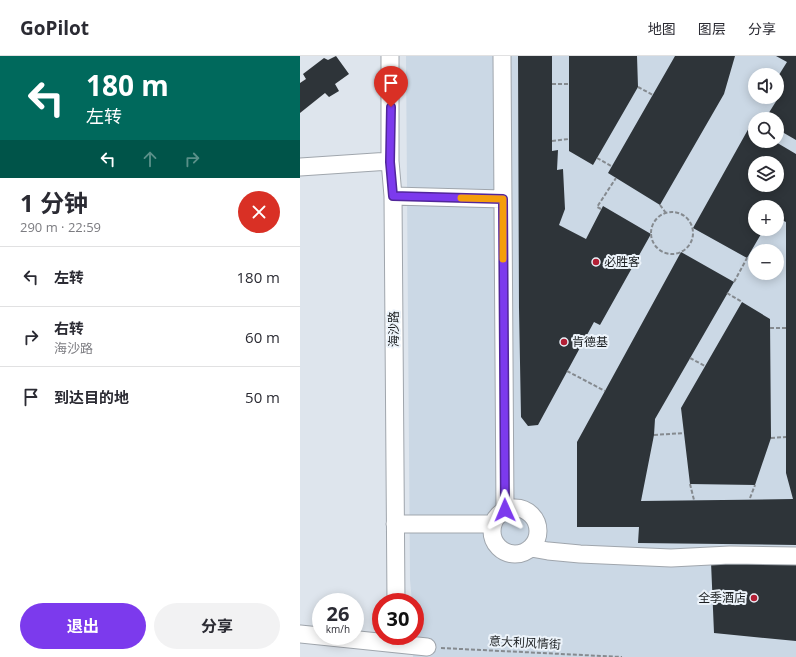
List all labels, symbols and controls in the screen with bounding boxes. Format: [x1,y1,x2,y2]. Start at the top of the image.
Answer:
text: GoPilot [20,15,89,41]
text: 地图 [648,19,676,38]
text: 图层 [698,19,726,38]
text: 分享 [748,19,776,38]
text: 180 m [86,66,169,104]
pin [374,66,408,107]
map controls [748,68,784,280]
button: sound [748,68,784,104]
icon: left [20,72,72,124]
icon: arrive [380,72,402,94]
text: 左转 [86,104,122,128]
button: search [748,112,784,148]
icon: left [97,148,119,170]
icon: ahead [139,148,161,170]
icon: right [181,148,203,170]
button: layers [748,156,784,192]
text: 1 分钟 [20,186,88,219]
button: close [238,191,280,233]
button: + [748,200,784,236]
text: 290 m · 22:59 [20,218,101,236]
button: − [748,244,784,280]
place label: 必胜客 [604,253,640,270]
marker: 必胜客 [591,257,601,267]
icon: left [20,266,42,288]
text: 左转 [54,267,84,287]
text: 180 m [236,267,280,287]
street label: 海沙路 [385,311,402,347]
text: 右转 [54,318,84,338]
icon: right [20,326,42,348]
text: 60 m [245,327,280,347]
place label: 肯德基 [572,333,608,350]
marker: 肯德基 [559,337,569,347]
text: 海沙路 [54,339,93,357]
icon: arrive [20,386,42,408]
text: 到达目的地 [54,387,129,407]
text: 50 m [245,387,280,407]
position arrow [484,489,526,531]
place label: 全季酒店 [698,589,746,606]
speed limit sign: 30 [372,593,424,645]
marker: 全季酒店 [749,593,759,603]
text: 26 [327,600,349,627]
button: 退出 [20,603,146,649]
button: 分享 [154,603,280,649]
text: km/h [326,622,350,636]
street label: 意大利风情街 [489,632,561,653]

